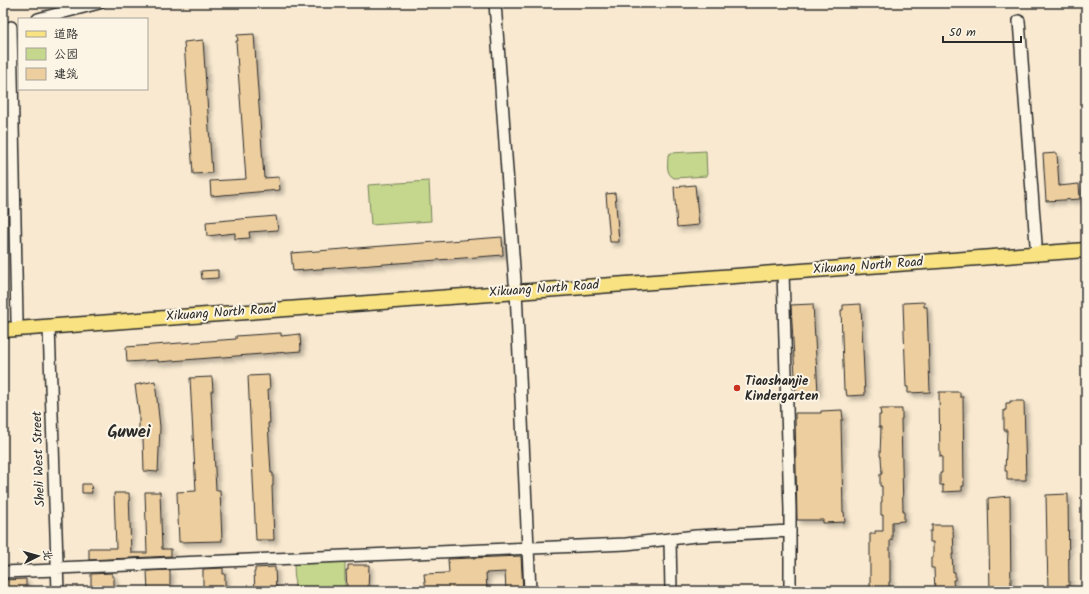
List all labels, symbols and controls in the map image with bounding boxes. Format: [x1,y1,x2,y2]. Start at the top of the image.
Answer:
legend [18,18,148,90]
scale bar [943,18,1021,44]
text: 50 m [949,23,976,42]
text: 道路 [54,25,78,44]
text: 公园 [54,45,78,64]
text: 建筑 [54,65,78,84]
street label: Xikuang North Road [812,252,924,280]
street label: Xikuang North Road [488,275,600,303]
street label: Xikuang North Road [165,299,277,327]
place label: Tiaoshanjie Kindergarten [745,371,818,407]
marker: Tiaoshanjie Kindergarten [732,383,742,393]
street label: Sheli West Street [27,410,51,507]
district label: Guwei [107,419,151,446]
north arrow [18,536,58,576]
text: 北 [37,549,56,561]

